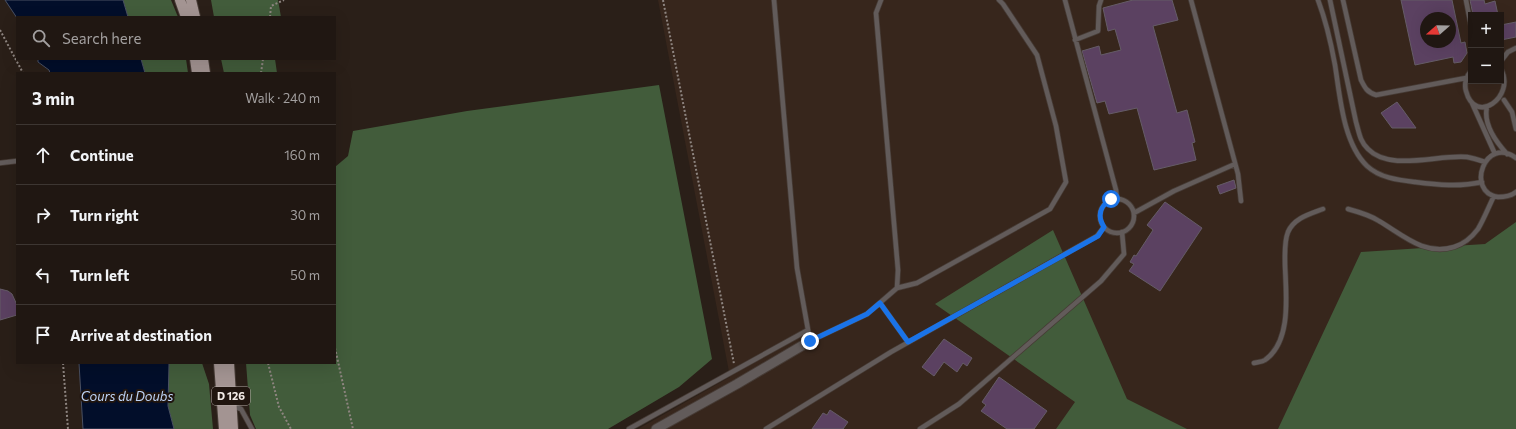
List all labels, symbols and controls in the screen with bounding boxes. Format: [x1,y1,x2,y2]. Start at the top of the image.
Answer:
north arrow [1420,12,1456,48]
map controls [1468,12,1504,84]
button: + [1468,12,1504,48]
search box [16,16,336,60]
icon: search [30,27,52,49]
text: Search here [62,29,141,47]
button: − [1468,48,1504,84]
text: 3 min [32,88,75,109]
text: Walk · 240 m [245,90,320,106]
icon: ahead [32,144,54,166]
text: Continue [70,146,134,164]
text: 160 m [284,147,320,163]
route start [1102,190,1120,208]
icon: right [32,204,54,226]
text: Turn right [70,206,139,224]
text: 30 m [290,207,320,223]
icon: left [32,264,54,286]
text: Turn left [70,266,129,284]
text: 50 m [290,267,320,283]
icon: arrive [32,324,54,346]
text: Arrive at destination [70,326,212,344]
route end [801,332,819,350]
road number: D 126 [212,387,250,405]
water label: Cours du Doubs [81,388,173,404]

